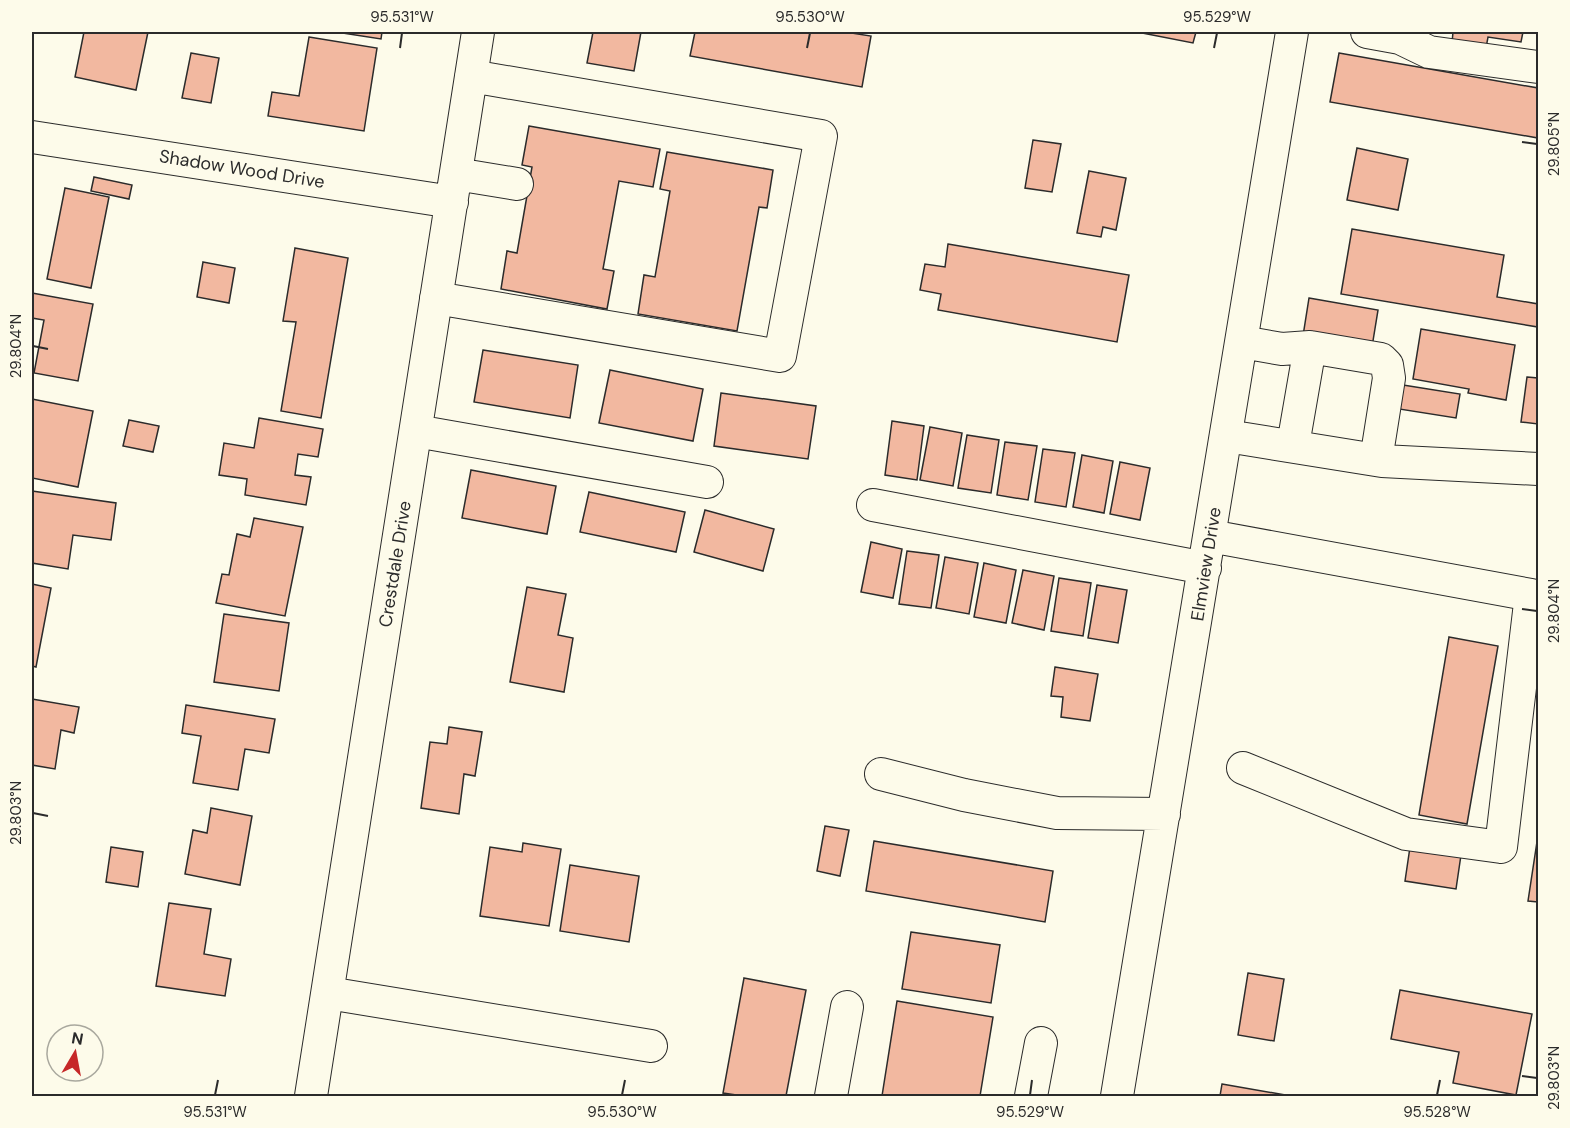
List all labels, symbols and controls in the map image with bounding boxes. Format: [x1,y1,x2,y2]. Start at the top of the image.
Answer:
text: 95.531°W [370,7,434,27]
text: 95.530°W [775,7,845,27]
text: 95.529°W [1183,7,1251,27]
text: 29.805°N [1544,112,1564,176]
street label: Shadow Wood Drive [158,144,326,194]
text: 29.804°N [6,314,26,378]
street label: Crestdale Drive [373,499,417,629]
street label: Elmview Drive [1185,505,1227,623]
text: 29.804°N [1544,579,1564,643]
text: 29.803°N [6,781,26,845]
north arrow [45,1023,105,1083]
text: N [70,1027,85,1050]
text: 29.803°N [1544,1046,1564,1110]
text: 95.531°W [183,1102,247,1122]
text: 95.530°W [587,1102,657,1122]
text: 95.529°W [996,1102,1064,1122]
text: 95.528°W [1403,1102,1471,1122]

